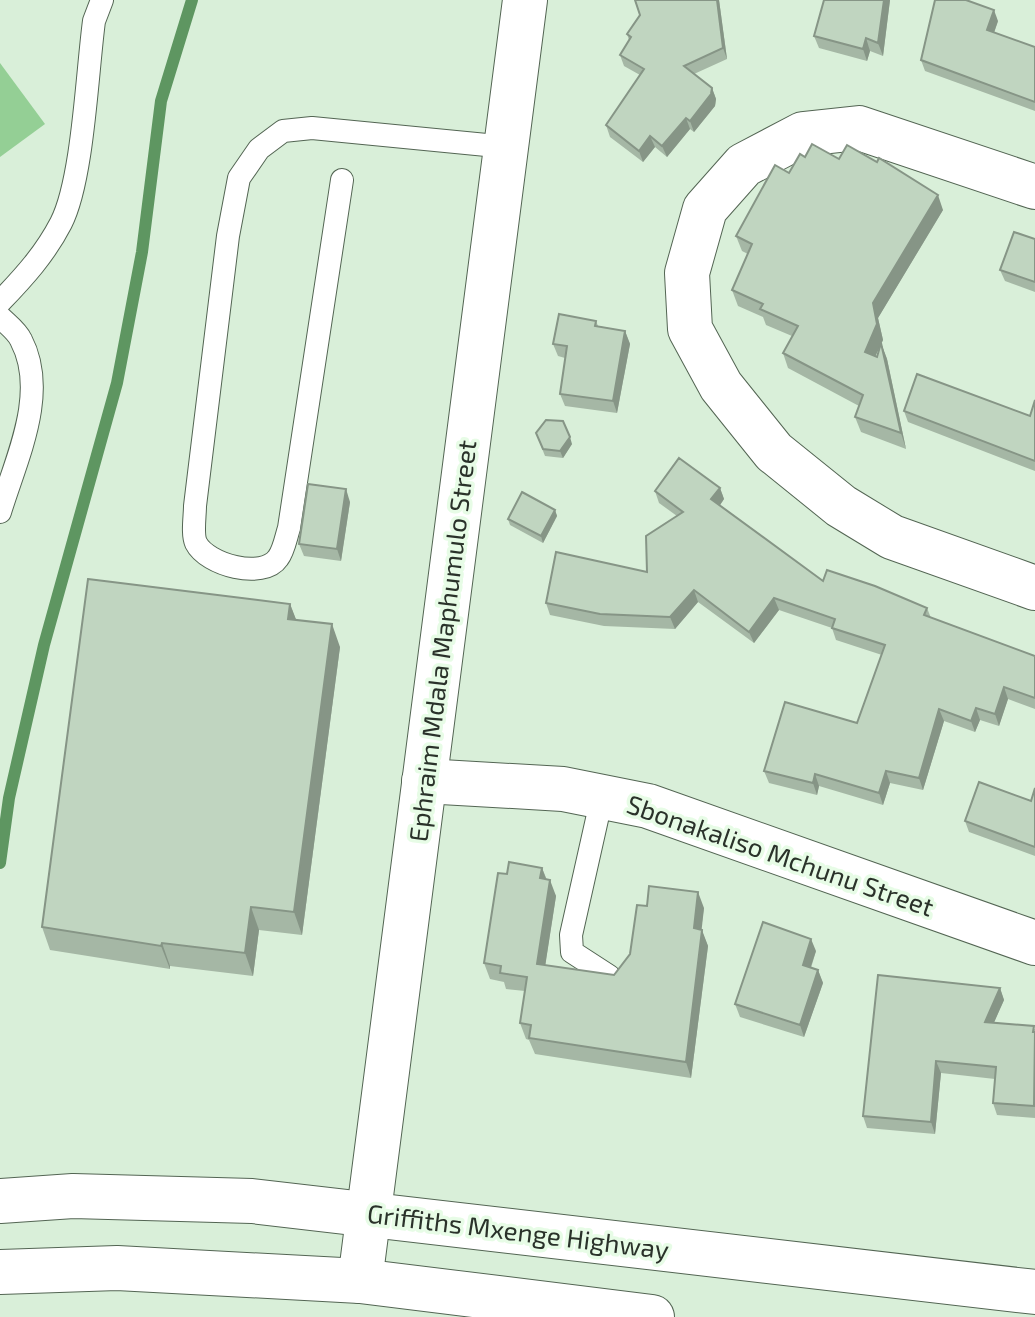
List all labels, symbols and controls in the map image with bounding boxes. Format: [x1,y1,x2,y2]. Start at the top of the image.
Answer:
street label: Ephraim Mdala Maphumulo Street [401,438,482,843]
street label: Sbonakaliso Mchunu Street [623,787,938,922]
street label: Griffiths Mxenge Highway [366,1197,671,1264]

